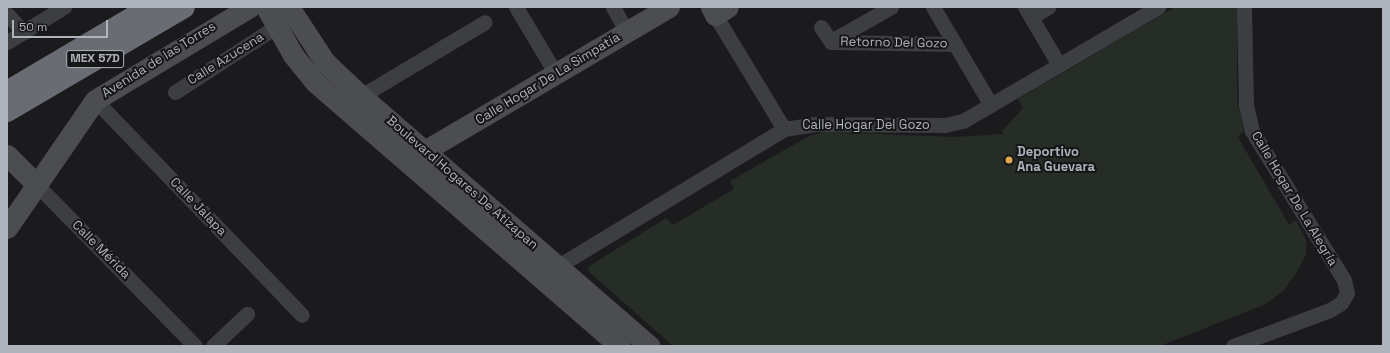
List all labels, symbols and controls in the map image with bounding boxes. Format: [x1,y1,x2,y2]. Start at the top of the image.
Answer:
scale bar [14,12,110,38]
text: 50 m [19,19,47,35]
street label: Avenida de las Torres [99,19,219,101]
street label: Calle Azucena [185,29,267,89]
street label: Calle Hogar De La Simpatía [473,30,623,128]
street label: Retorno Del Gozo [840,34,948,52]
road number: MEX 57D [66,49,124,69]
street label: Boulevard Hogares De Atizapan [383,113,541,253]
street label: Calle Hogar Del Gozo [802,117,930,133]
street label: Calle Hogar De La Alegría [1248,129,1340,269]
place label: Deportivo Ana Guevara [1017,145,1095,176]
marker: Deportivo Ana Guevara [1004,155,1014,165]
street label: Calle Jalapa [166,175,230,239]
street label: Calle Mérida [69,218,133,282]

